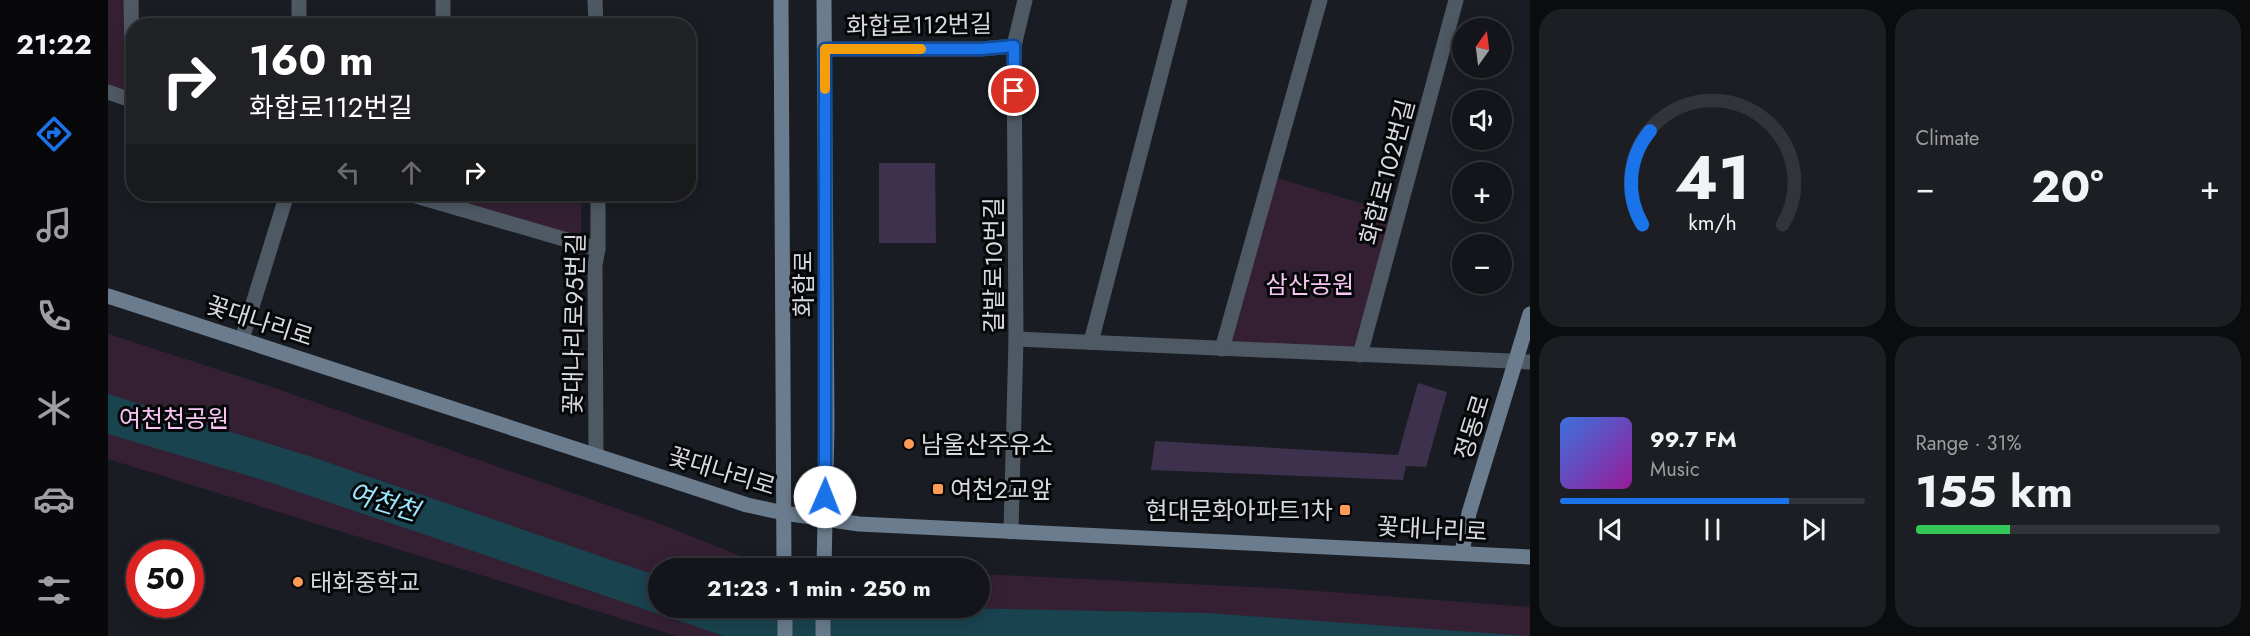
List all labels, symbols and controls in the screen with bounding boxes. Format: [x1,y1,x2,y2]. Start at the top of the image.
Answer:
street label: 화합로112번길 [846,6,992,44]
north arrow [1452,18,1512,78]
map controls [1452,18,1512,294]
text: 21:22 [16,25,92,64]
text: 160 m [249,30,373,91]
icon: right [150,42,228,120]
pin [988,65,1039,116]
icon: arrive [997,74,1030,107]
text: 화합로112번길 [249,88,413,127]
button: sound [1452,90,1512,150]
street label: 화합로102번길 [1351,95,1423,249]
icon: directions [33,113,75,155]
text: Climate [1916,124,1979,153]
text: 41 [1675,132,1750,222]
text: 20° [2031,154,2104,219]
icon: left [332,156,365,189]
icon: ahead [395,156,428,189]
icon: right [458,156,491,189]
button: + [1452,162,1512,222]
text: − [1916,164,1935,211]
text: + [2200,164,2220,211]
street label: 갈밭로10번길 [976,197,1011,333]
icon: music [33,204,75,246]
text: km/h [1688,207,1736,238]
street label: 꽃대나리로95번길 [555,233,593,415]
button: − [1452,234,1512,294]
street label: 화합로 [786,251,821,317]
park label: 삼산공원 [1266,267,1354,302]
street label: 꽃대나리로 [202,287,318,355]
icon: phone [33,295,75,337]
icon: climate [33,387,75,429]
street label: 정동로 [1446,390,1498,464]
park label: 여천천공원 [119,401,229,436]
text: 99.7 FM [1650,423,1737,455]
place label: 남울산주유소 [921,427,1053,462]
text: Range · 31% [1916,429,2021,458]
marker: 남울산주유소 [902,437,916,451]
street label: 꽃대나리로 [664,438,780,504]
text: Music [1650,455,1700,484]
text: 155 km [1916,459,2073,524]
position arrow [793,465,857,529]
place label: 여천2교앞 [950,472,1052,507]
water label: 여천천 [344,473,427,532]
icon: car [33,478,75,520]
marker: 여천2교앞 [931,482,945,496]
place label: 현대문화아파트1차 [1146,493,1333,528]
marker: 현대문화아파트1차 [1338,503,1352,517]
street label: 꽃대나리로 [1376,509,1488,549]
icon: previous [1594,513,1627,546]
icon: pause [1696,513,1729,546]
icon: next [1797,513,1830,546]
speed limit sign: 50 [126,540,204,618]
place label: 태화중학교 [310,565,420,600]
icon: filters [33,569,75,611]
text: 21:23 · 1 min · 250 m [707,572,931,604]
marker: 태화중학교 [291,575,305,589]

